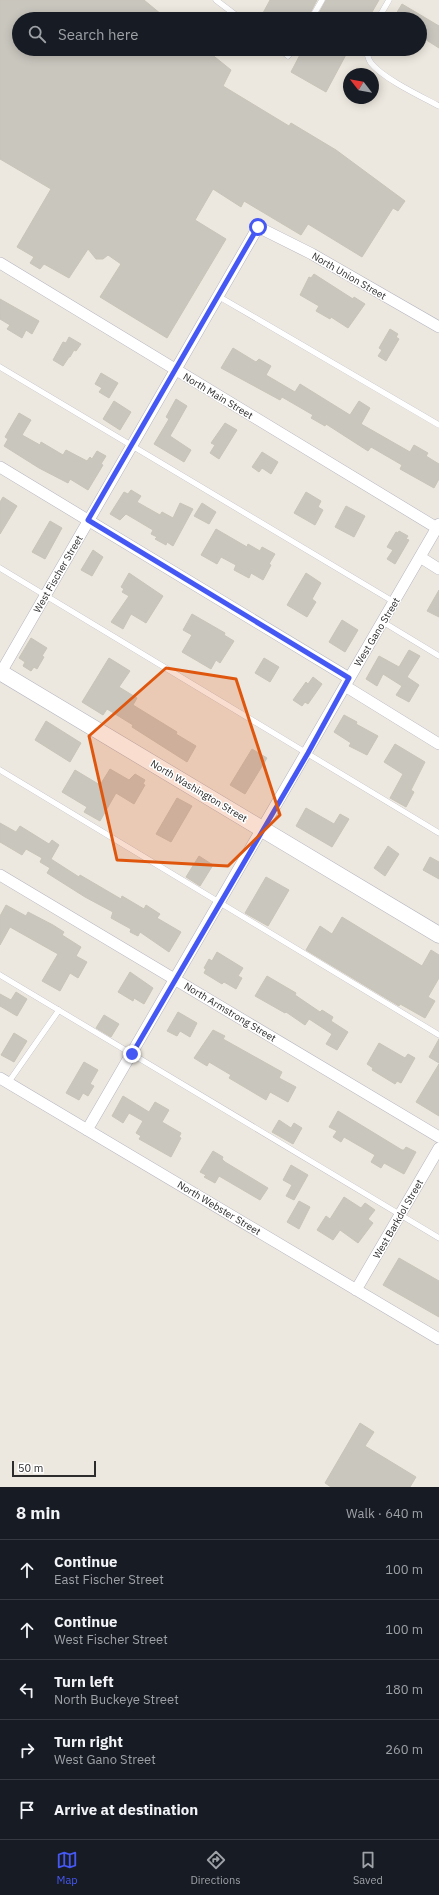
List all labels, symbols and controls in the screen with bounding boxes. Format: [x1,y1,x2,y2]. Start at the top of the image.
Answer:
search box [12,12,427,56]
icon: search [26,23,48,45]
text: Search here [58,25,138,44]
north arrow [343,68,379,104]
route start [249,218,267,236]
street label: North Union Street [309,249,389,303]
street label: North Main Street [181,370,256,422]
street label: West Fischer Street [30,532,86,615]
street label: West Gano Street [351,595,403,669]
street label: North Washington Street [148,757,250,825]
street label: North Armstrong Street [182,979,279,1045]
route end [123,1045,141,1063]
street label: West Barkdol Street [370,1177,426,1261]
street label: North Webster Street [175,1178,264,1238]
scale bar [12,1459,96,1478]
text: 50 m [18,1461,43,1475]
text: 8 min [16,1502,60,1524]
text: Walk · 640 m [346,1505,423,1522]
text: Continue [54,1552,118,1571]
icon: ahead [16,1559,38,1581]
text: 100 m [385,1561,423,1578]
text: East Fischer Street [54,1571,164,1588]
text: Continue [54,1612,118,1631]
icon: ahead [16,1619,38,1641]
text: 100 m [385,1621,423,1638]
text: West Fischer Street [54,1631,168,1648]
text: Turn left [54,1672,114,1691]
icon: left [16,1679,38,1701]
text: 180 m [385,1681,423,1698]
text: North Buckeye Street [54,1691,179,1708]
text: Turn right [54,1732,123,1751]
icon: right [16,1739,38,1761]
text: 260 m [385,1741,423,1758]
text: West Gano Street [54,1751,156,1768]
icon: arrive [16,1799,38,1821]
text: Arrive at destination [54,1800,198,1819]
tab: Map [56,1849,78,1887]
tab: Directions [190,1849,241,1887]
tab: Saved [353,1849,383,1887]

